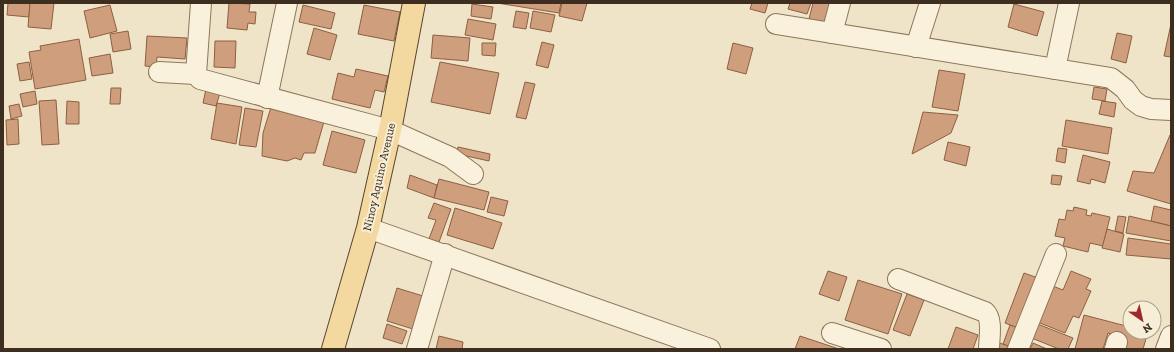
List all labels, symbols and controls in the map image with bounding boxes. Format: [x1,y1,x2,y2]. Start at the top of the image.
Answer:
street label: Ninoy Aquino Avenue [360,121,398,232]
north arrow [1122,300,1162,340]
text: N [1140,320,1154,336]

